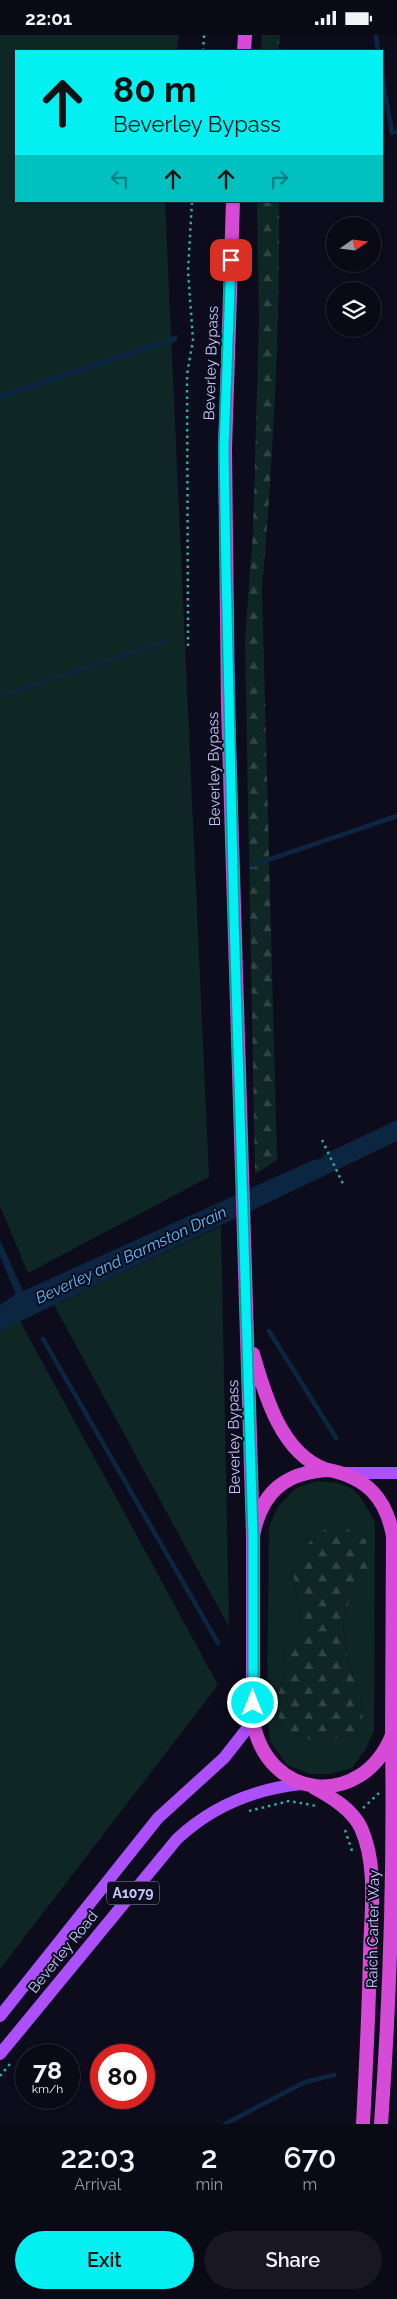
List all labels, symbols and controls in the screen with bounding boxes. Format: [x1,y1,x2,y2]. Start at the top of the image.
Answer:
text: 22:01 [25,7,72,29]
text: 80 m [113,69,197,110]
icon: ahead [30,70,95,135]
text: Beverley Bypass [113,111,281,137]
icon: left [106,165,134,193]
icon: ahead [159,165,187,193]
icon: ahead [212,165,240,193]
icon: right [265,165,293,193]
north arrow [326,217,381,273]
map controls [326,217,381,337]
pin [210,239,252,281]
icon: arrive [217,246,245,274]
button: layers [326,282,381,337]
street label: Beverley Bypass [200,305,222,421]
street label: Beverley Bypass [204,712,224,826]
water label: Beverley and Barmston Drain [32,1202,230,1308]
street label: Beverley Bypass [224,1380,244,1494]
position arrow [226,1676,278,1728]
street label: Raich Carter Way [363,1870,383,1988]
road number: A1079 [107,1881,159,1905]
street label: Beverley Road [24,1907,102,1997]
speed limit sign: 80 [90,2044,155,2109]
text: 78 [33,2055,62,2085]
text: km/h [32,2082,63,2096]
text: 22:03 [60,2140,135,2175]
text: 2 [201,2140,217,2175]
text: 670 [283,2140,337,2175]
text: Arrival [74,2175,121,2194]
text: min [195,2175,223,2194]
text: m [303,2175,317,2194]
button: Exit [15,2231,194,2289]
button: Share [204,2231,382,2289]

